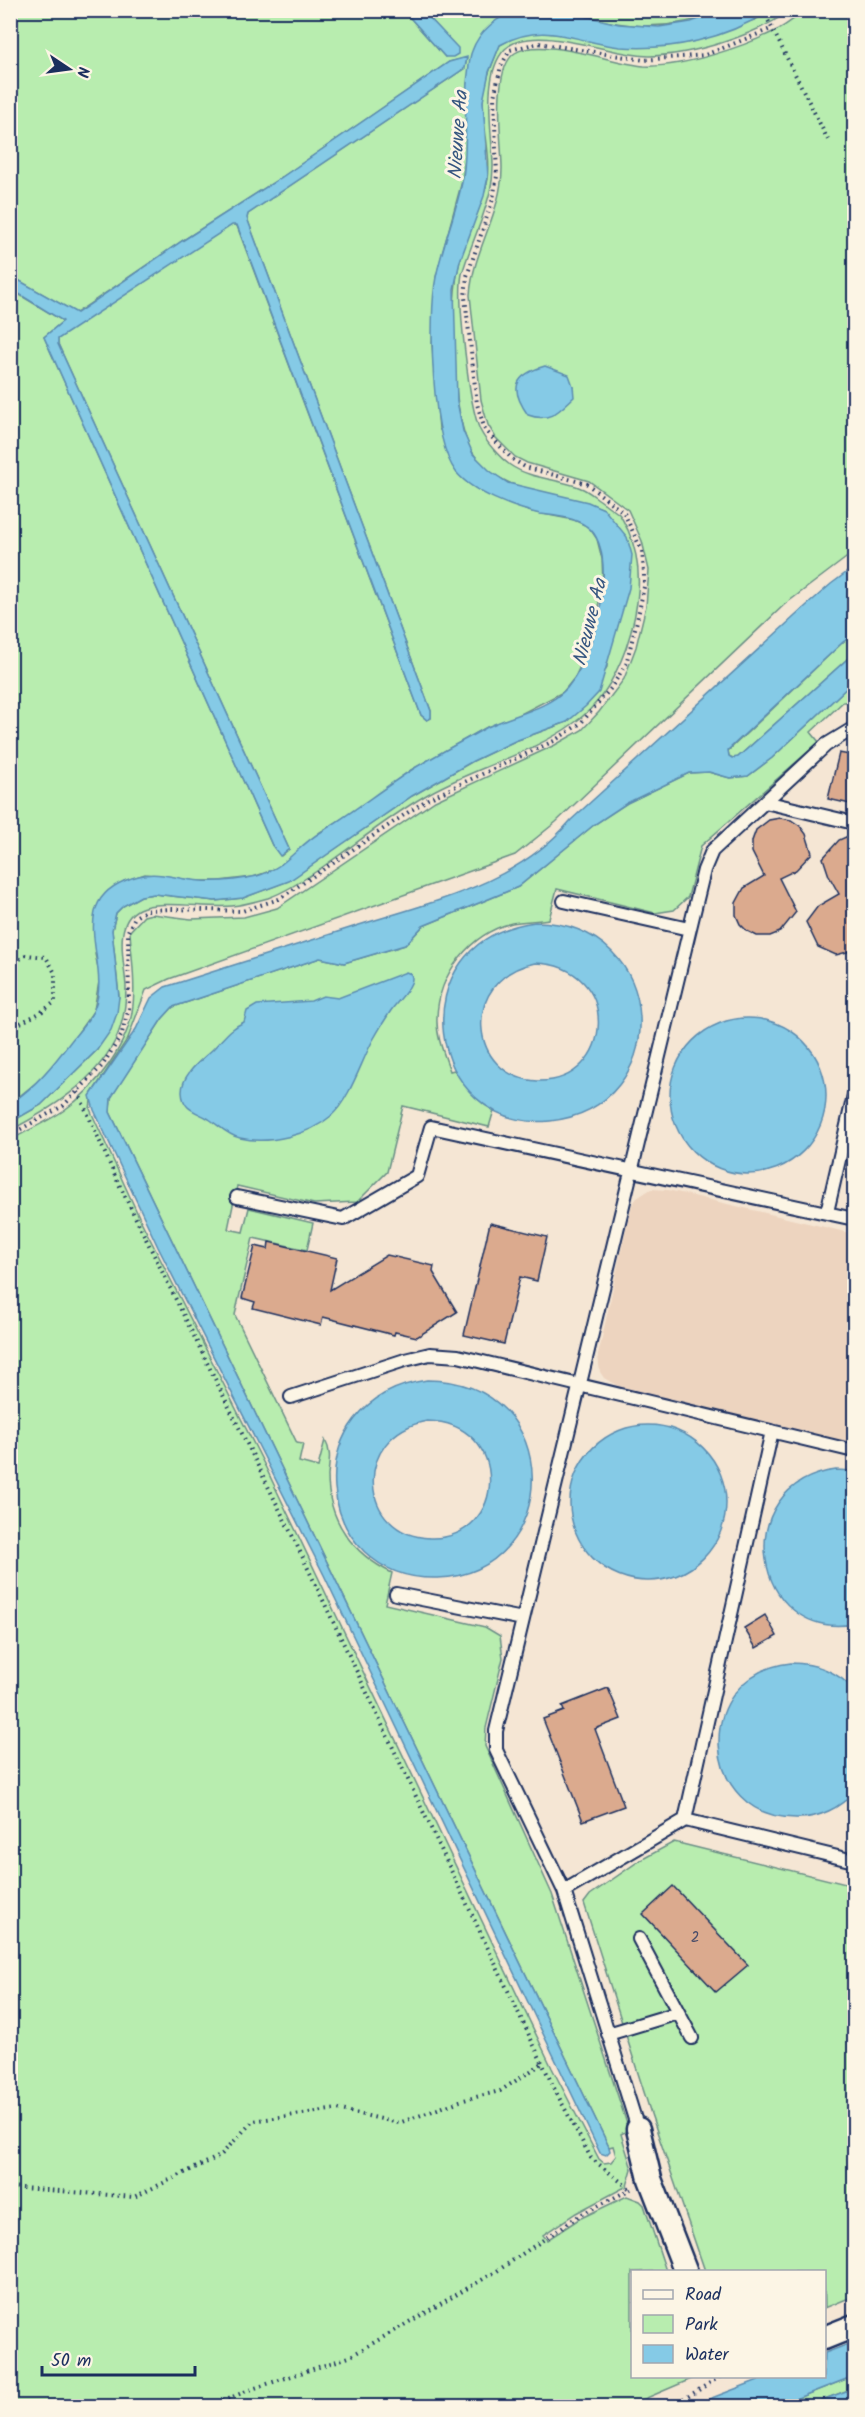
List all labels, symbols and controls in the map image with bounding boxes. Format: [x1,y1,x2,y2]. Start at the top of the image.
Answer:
north arrow [39,39,99,99]
text: N [69,64,95,80]
water label: Nieuwe Aa [440,88,478,181]
water label: Nieuwe Aa [565,574,618,670]
house number: 2 [691,1926,699,1950]
legend [631,2270,826,2378]
text: Road [685,2281,722,2310]
text: Park [685,2311,718,2340]
scale bar [42,2339,195,2377]
text: Water [685,2341,730,2370]
text: 50 m [51,2347,91,2376]

